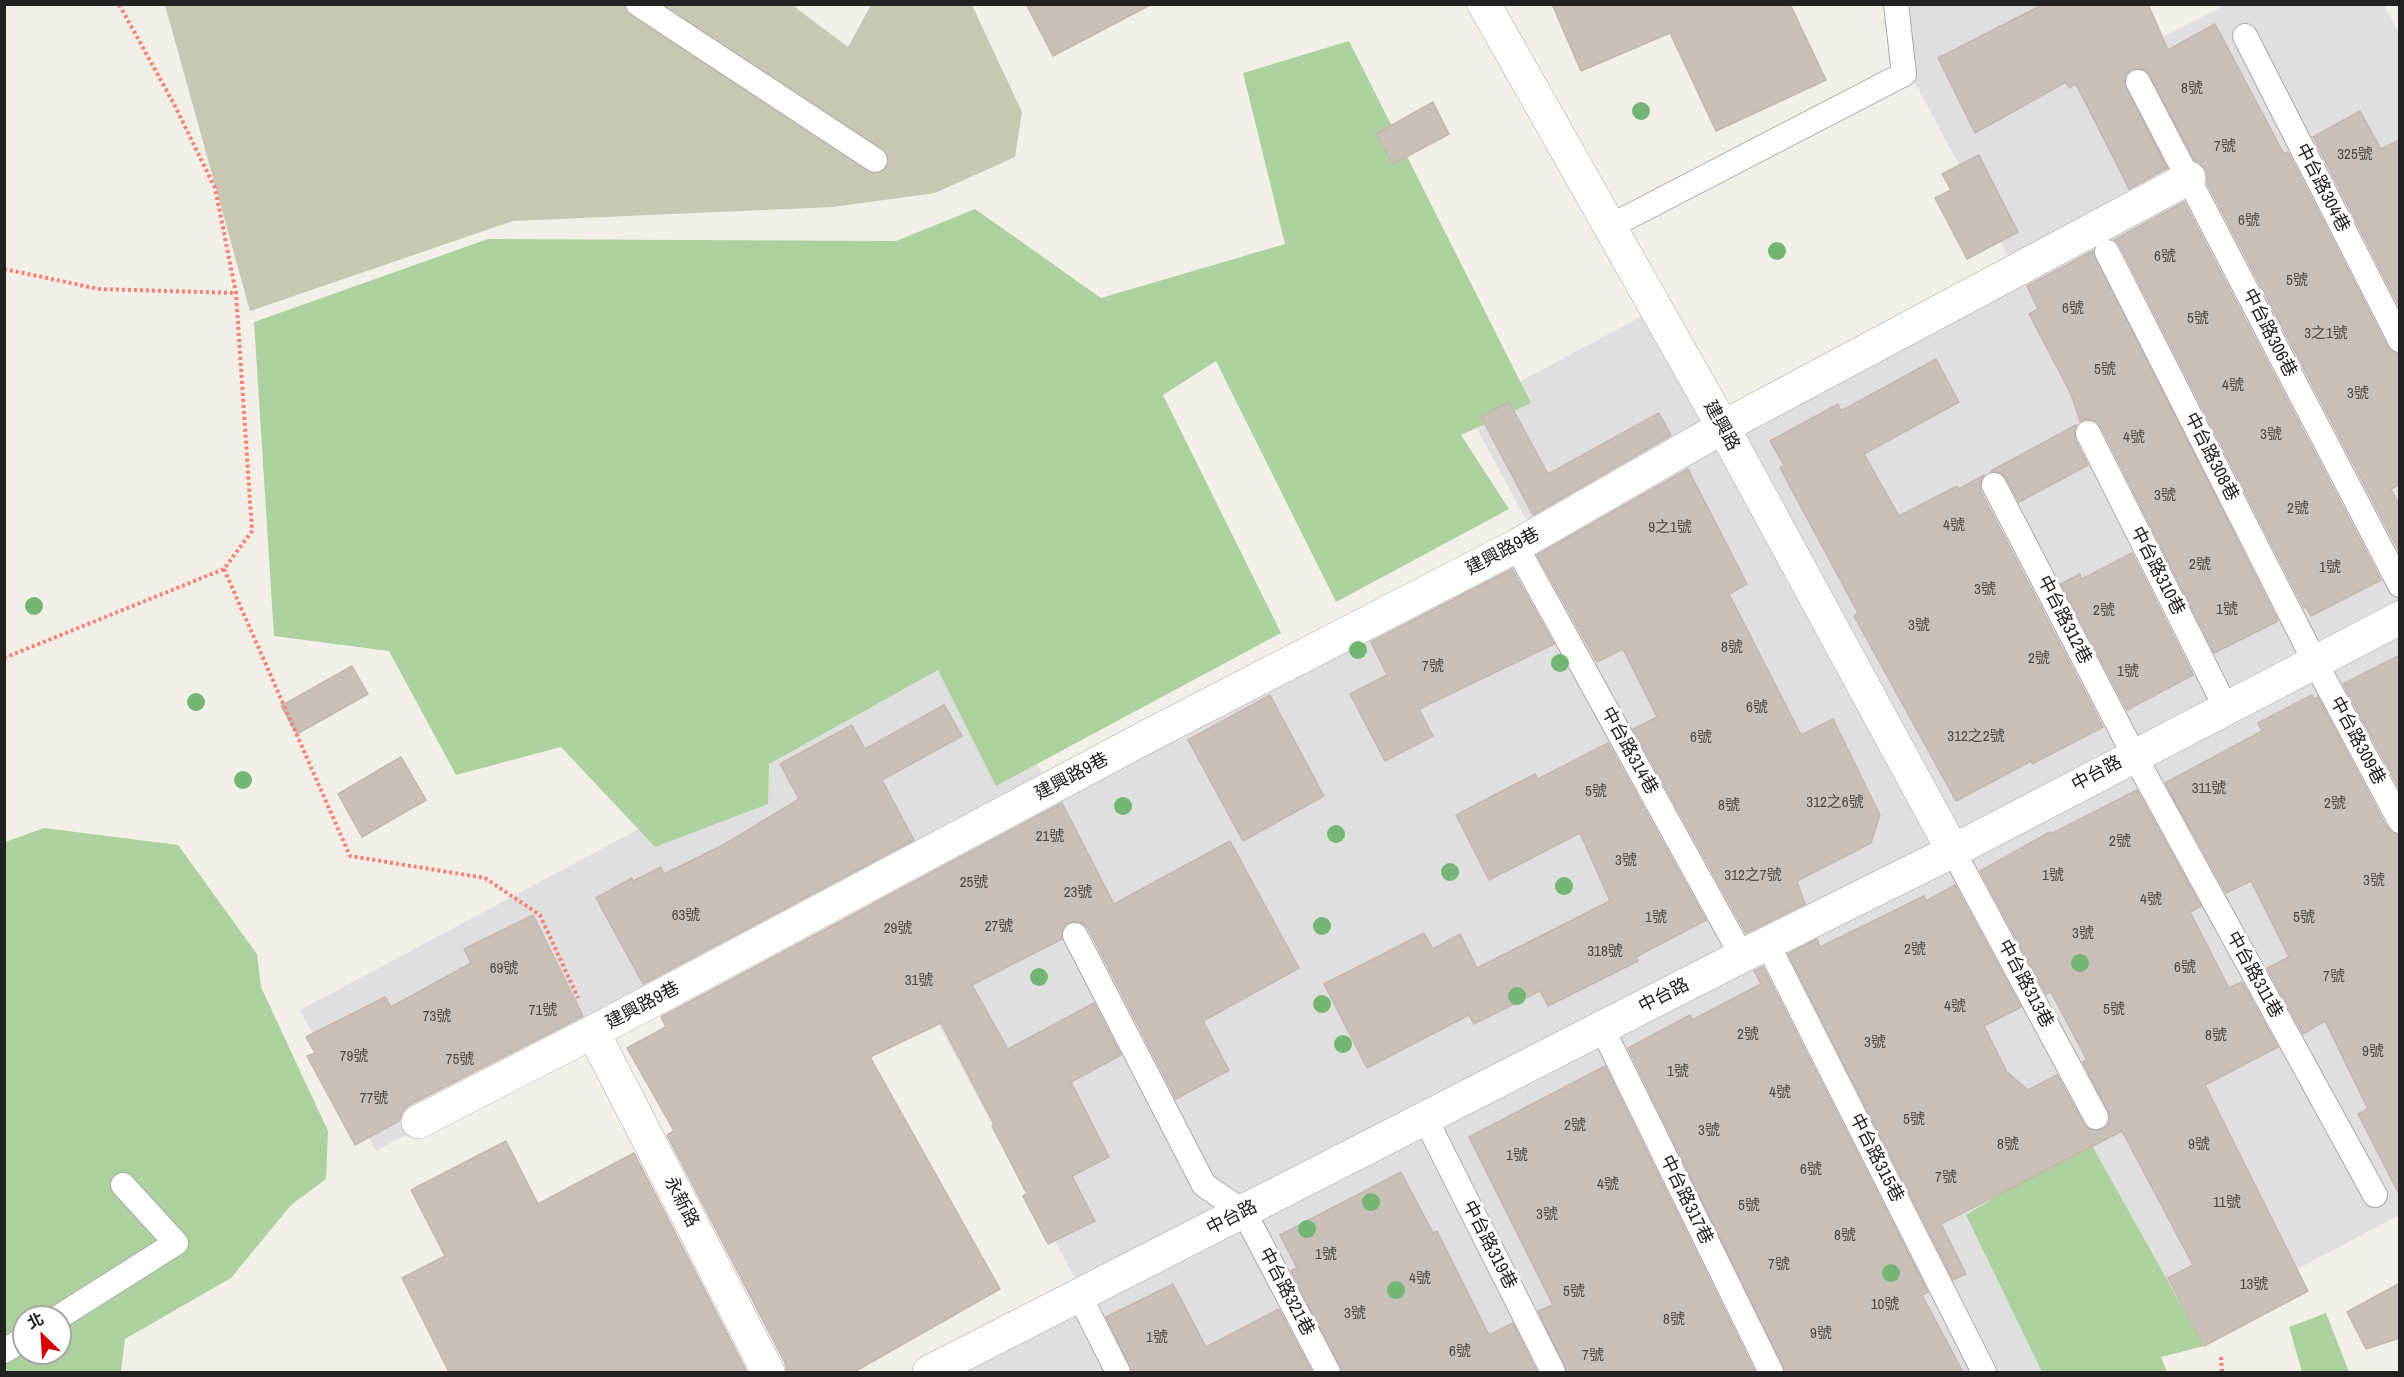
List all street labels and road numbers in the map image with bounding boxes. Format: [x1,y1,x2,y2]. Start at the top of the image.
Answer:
street label: 中台路304巷 [2290,140,2354,236]
street label: 中台路306巷 [2237,285,2301,381]
street label: 建興路 [1698,397,1744,455]
street label: 中台路308巷 [2179,409,2243,505]
street label: 中台路310巷 [2125,523,2189,619]
street label: 建興路9巷 [1463,524,1543,580]
street label: 中台路312巷 [2032,572,2096,668]
street label: 中台路309巷 [2325,693,2389,789]
street label: 中台路314巷 [1596,704,1662,798]
street label: 建興路9巷 [1032,749,1112,805]
street label: 中台路 [2068,752,2126,796]
street label: 中台路311巷 [2221,928,2287,1022]
street label: 中台路313巷 [1993,936,2057,1032]
street label: 中台路 [1635,974,1693,1018]
street label: 建興路9巷 [603,978,683,1034]
street label: 中台路315巷 [1844,1110,1908,1206]
street label: 中台路317巷 [1655,1152,1717,1248]
street label: 永新路 [659,1173,703,1231]
street label: 中台路 [1203,1196,1261,1240]
street label: 中台路319巷 [1457,1197,1521,1293]
street label: 中台路321巷 [1254,1244,1318,1340]

